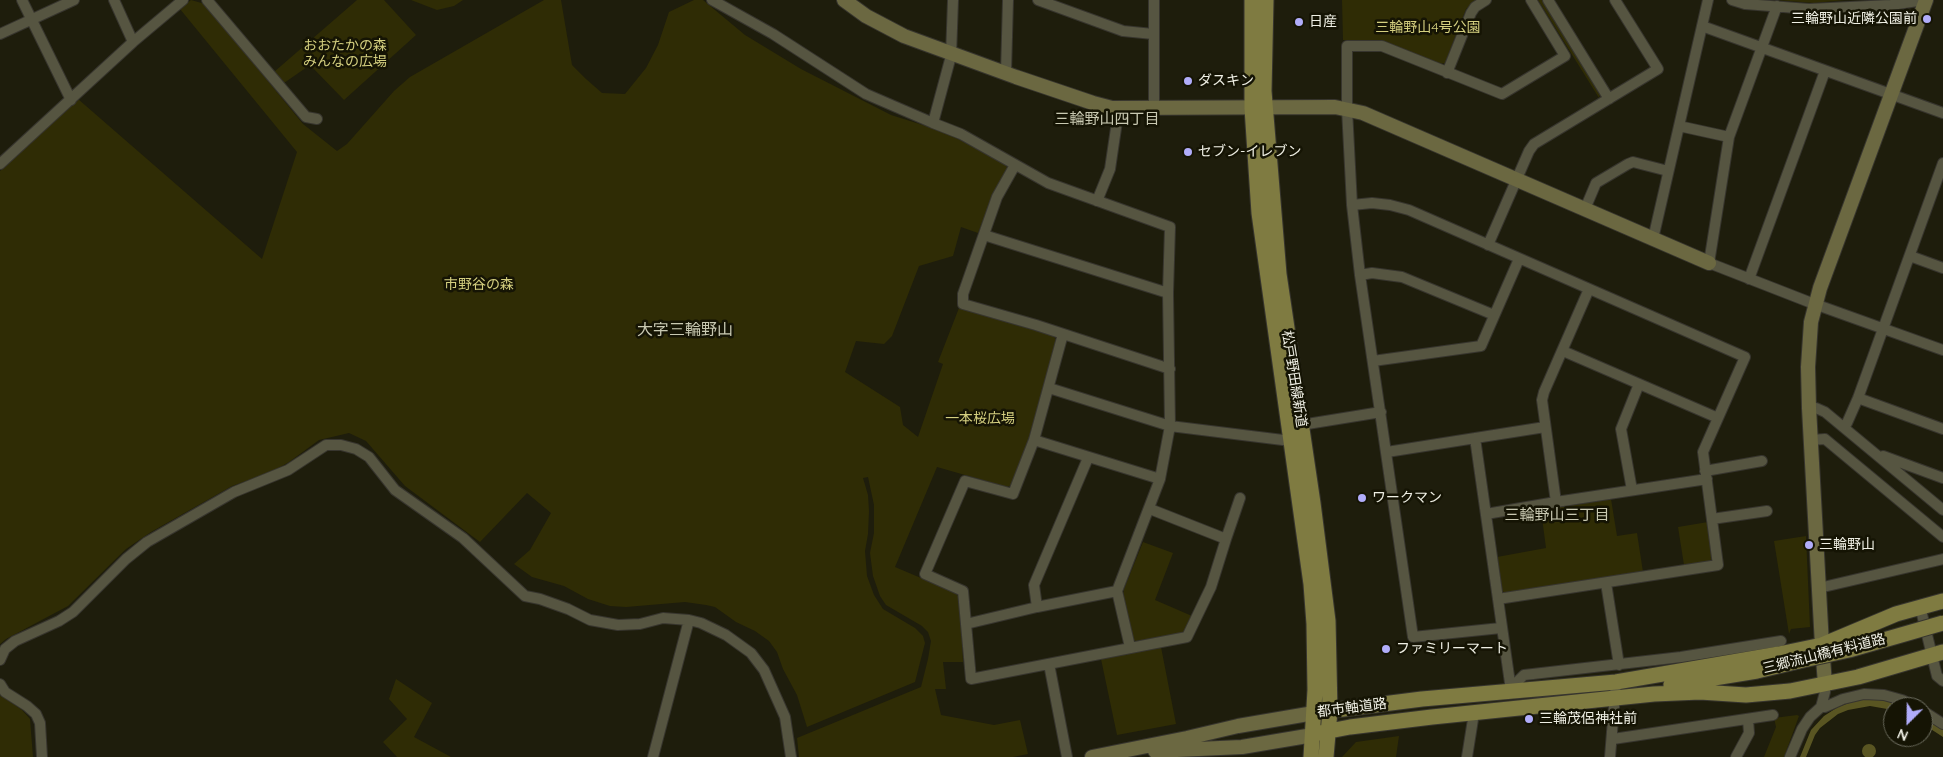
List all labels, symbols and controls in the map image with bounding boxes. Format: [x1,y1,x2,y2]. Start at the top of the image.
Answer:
place label: 三輪野山近隣公園前 [1791,11,1917,27]
marker: 三輪野山近隣公園前 [1921,13,1933,25]
place label: 日産 [1309,14,1337,30]
marker: 日産 [1293,16,1305,28]
park label: 三輪野山4号公園 [1375,20,1481,36]
park label: おおたかの森 みんなの広場 [303,38,387,70]
place label: ダスキン [1198,73,1254,89]
marker: ダスキン [1182,75,1194,87]
district label: 三輪野山四丁目 [1055,110,1159,128]
place label: セブン-イレブン [1198,144,1301,160]
marker: セブン-イレブン [1182,146,1194,158]
park label: 市野谷の森 [444,277,514,293]
district label: 大字三輪野山 [637,320,733,340]
street label: 松戸野田線新道 [1278,329,1310,429]
park label: 一本桜広場 [945,411,1015,427]
place label: ワークマン [1372,490,1442,506]
marker: ワークマン [1356,492,1368,504]
district label: 三輪野山三丁目 [1505,506,1609,524]
place label: 三輪野山 [1819,537,1875,553]
marker: 三輪野山 [1803,539,1815,551]
street label: 三郷流山橋有料道路 [1761,631,1887,677]
place label: ファミリーマート [1396,641,1508,657]
marker: ファミリーマート [1380,643,1392,655]
street label: 都市軸道路 [1316,695,1388,721]
north arrow [1883,697,1933,747]
place label: 三輪茂侶神社前 [1539,711,1637,727]
marker: 三輪茂侶神社前 [1523,713,1535,725]
text: N [1894,725,1911,745]

